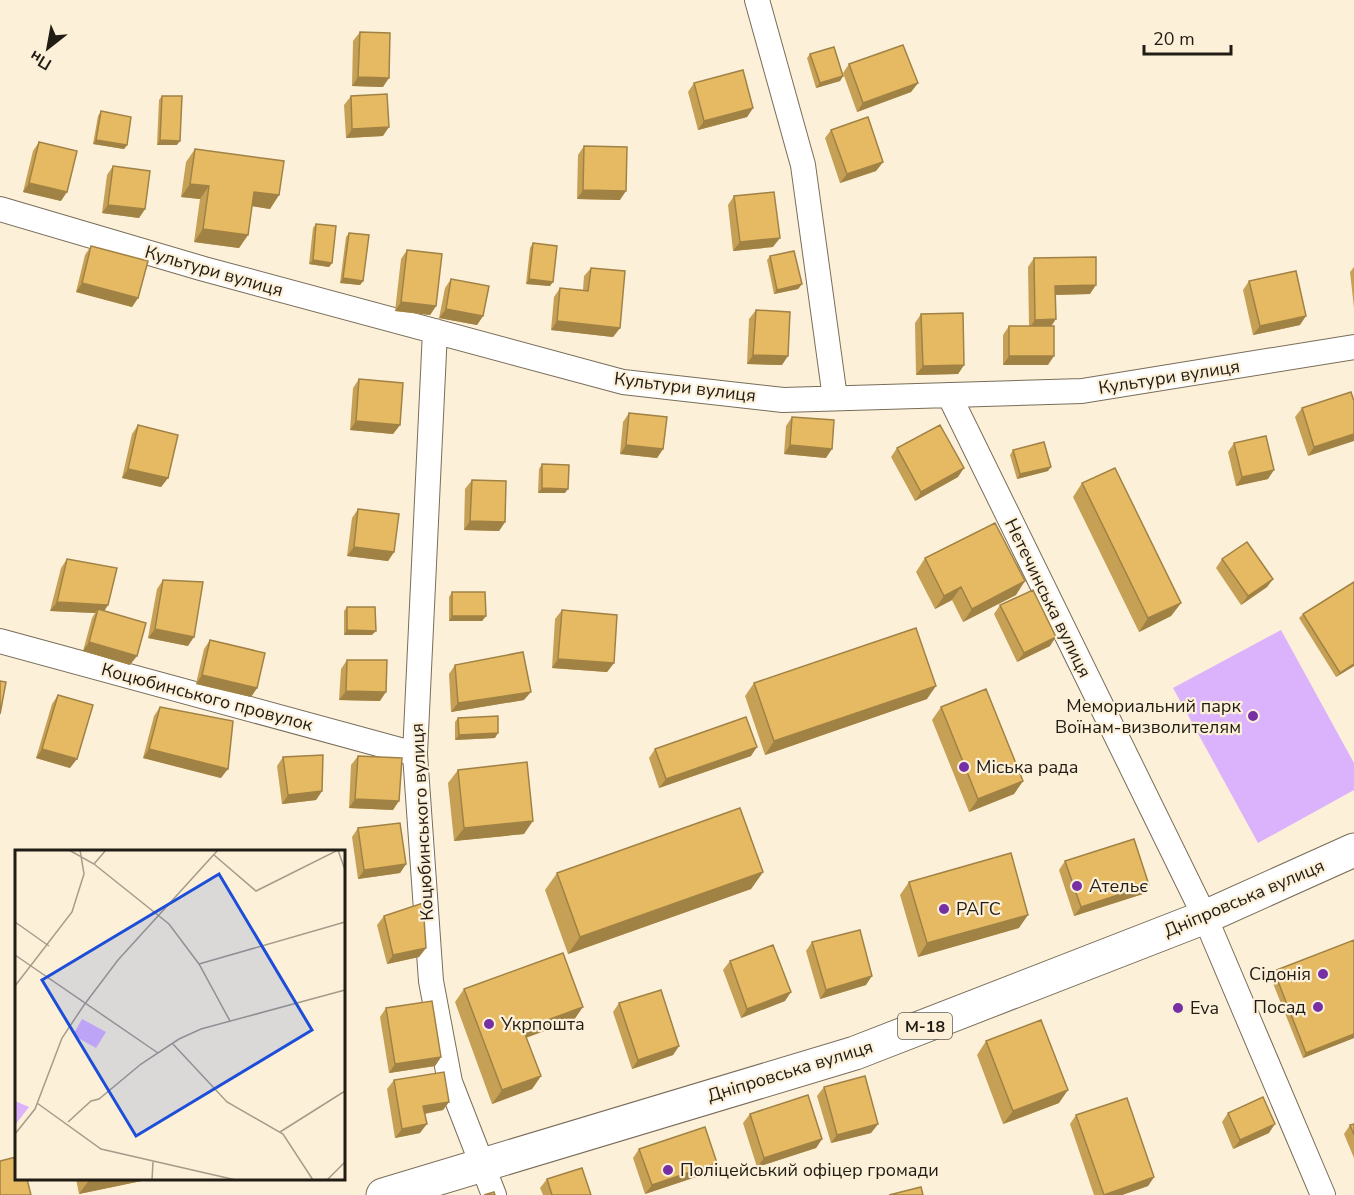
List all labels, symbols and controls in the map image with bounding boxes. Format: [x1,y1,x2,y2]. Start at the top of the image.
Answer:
north arrow [18,18,78,78]
scale bar [1144,18,1231,56]
text: 20 m [1153,27,1195,51]
text: Пн [26,45,56,75]
street label: Культури вулиця [142,240,286,302]
street label: Культури вулиця [1097,354,1241,400]
street label: Культури вулиця [613,366,757,408]
street label: Нетечинська вулиця [999,514,1097,682]
street label: Коцюбинського провулок [99,657,316,737]
place label: Мемориальний парк Воїнам-визволителям [1055,694,1242,739]
marker: Мемориальний парк Воїнам-визволителям [1246,709,1260,723]
street label: Коцюбинського вулиця [405,722,439,922]
place label: Міська рада [976,755,1078,779]
marker: Міська рада [957,760,971,774]
inset map [15,850,345,1180]
street label: Дніпровська вулиця [1160,853,1328,943]
place label: Ательє [1089,874,1148,898]
marker: Ательє [1070,879,1084,893]
place label: РАГС [956,897,1001,921]
marker: РАГС [937,902,951,916]
place label: Сідонія [1249,962,1311,986]
marker: Сідонія [1316,967,1330,981]
place label: Посад [1253,995,1306,1019]
place label: Eva [1190,996,1219,1020]
marker: Посад [1311,1000,1325,1014]
marker: Eva [1171,1001,1185,1015]
place label: Укрпошта [500,1012,585,1036]
road number: М-18 [898,1013,952,1039]
marker: Укрпошта [482,1017,496,1031]
street label: Дніпровська вулиця [704,1034,876,1108]
place label: Поліцейський офіцер громади [680,1158,939,1182]
marker: Поліцейський офіцер громади [661,1163,675,1177]

